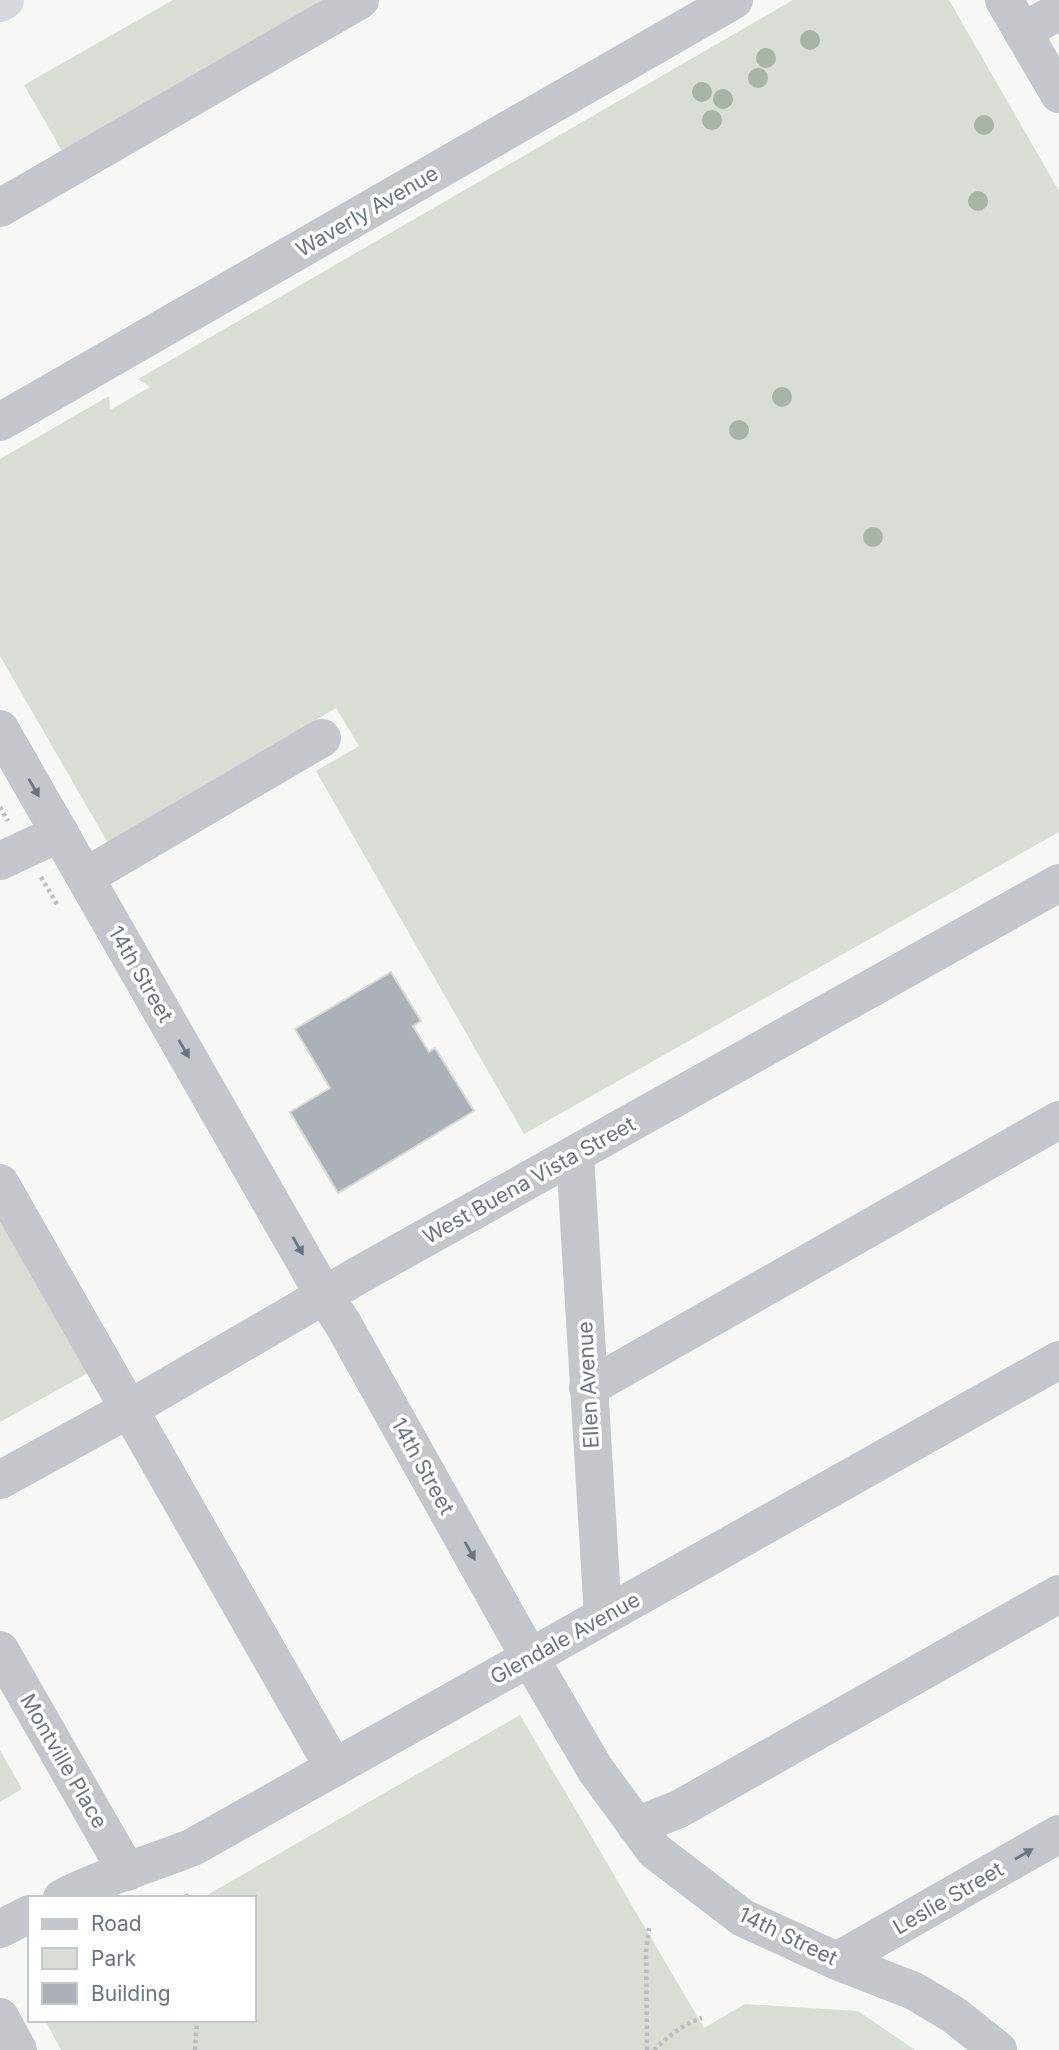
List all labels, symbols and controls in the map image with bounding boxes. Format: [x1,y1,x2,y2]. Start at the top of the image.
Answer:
street label: Waverly Avenue [292,160,442,262]
one-way arrow [28,779,40,798]
street label: 14th Street [104,922,179,1027]
one-way arrow [178,1039,190,1059]
street label: West Buena Vista Street [418,1111,640,1249]
one-way arrow [292,1237,304,1256]
street label: Ellen Avenue [572,1321,604,1449]
street label: 14th Street [386,1413,460,1519]
one-way arrow [464,1541,476,1560]
street label: Glendale Avenue [486,1587,644,1689]
street label: Montville Place [15,1689,113,1833]
one-way arrow [1014,1848,1033,1860]
street label: Leslie Street [889,1856,1008,1940]
legend [28,1896,256,2022]
street label: 14th Street [735,1901,841,1971]
text: Road [91,1911,142,1936]
text: Park [91,1946,136,1971]
text: Building [91,1981,171,2006]

